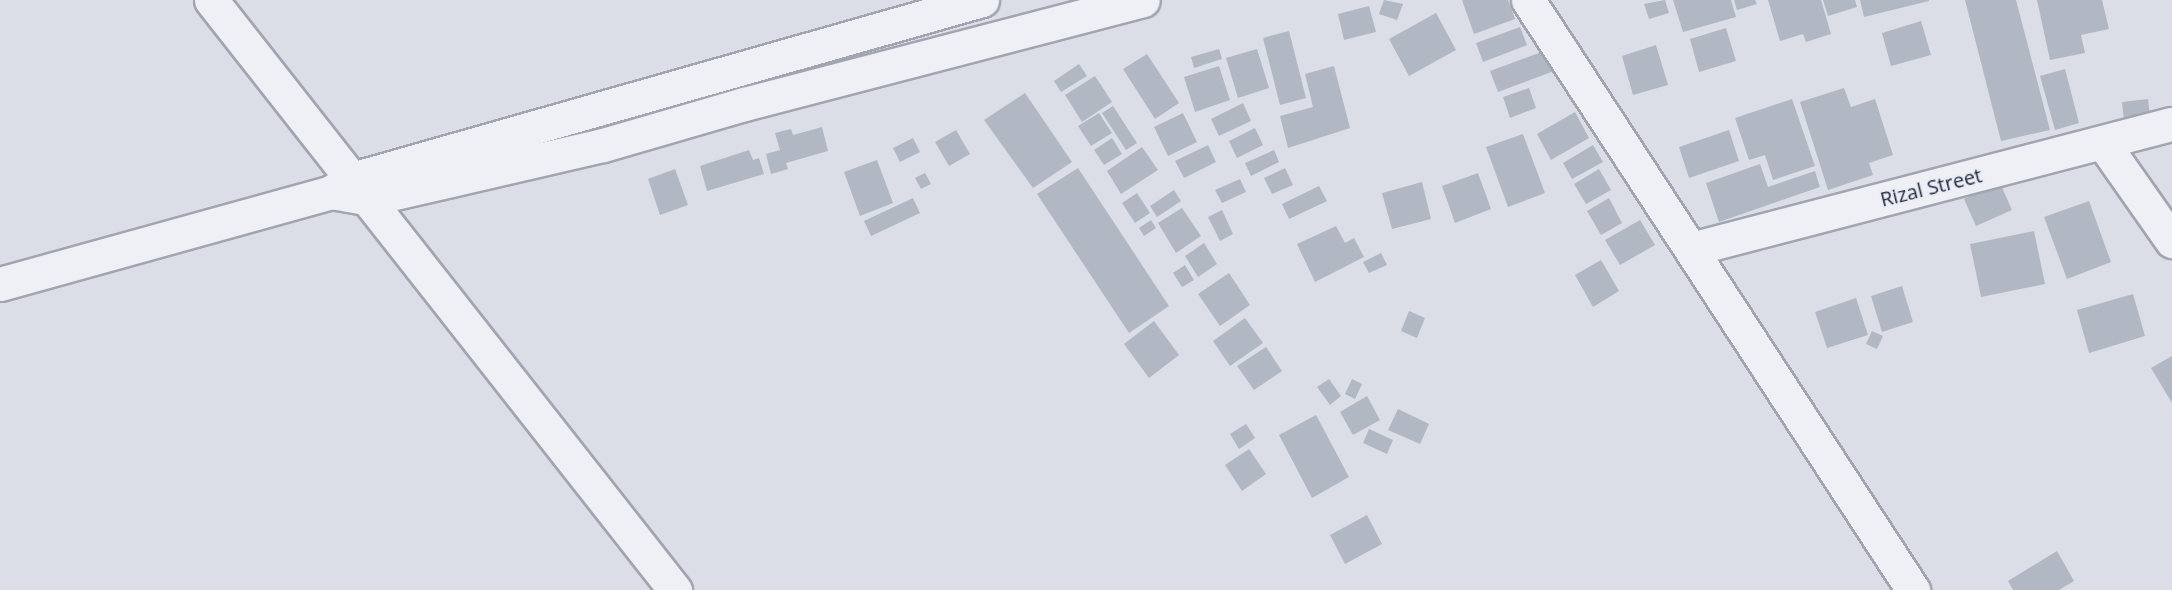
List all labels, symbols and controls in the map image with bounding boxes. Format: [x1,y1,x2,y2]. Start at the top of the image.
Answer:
street label: Rizal Street [1878,163,1984,211]

